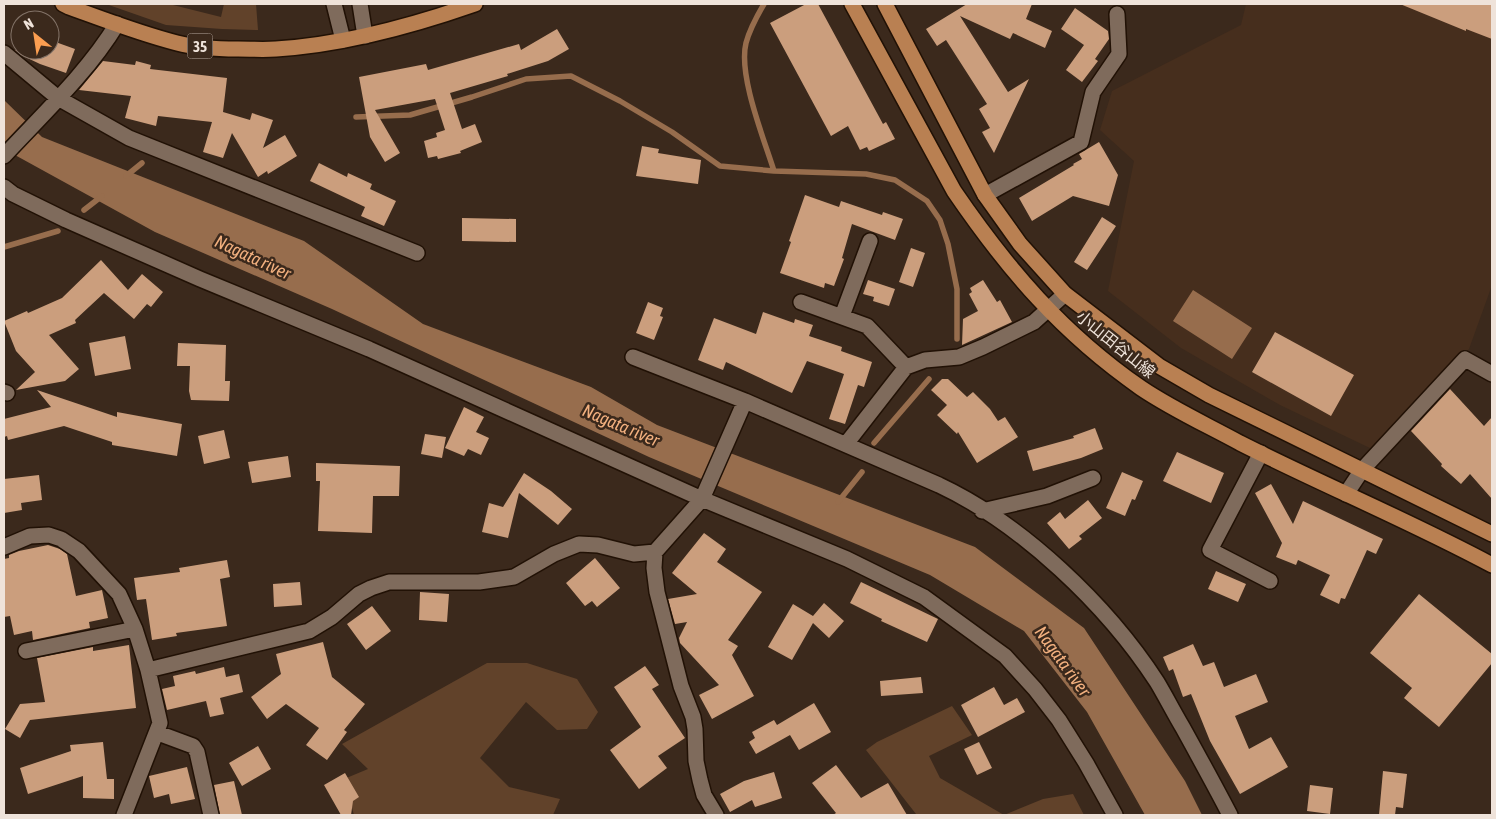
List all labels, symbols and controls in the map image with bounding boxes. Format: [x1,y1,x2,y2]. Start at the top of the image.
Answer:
north arrow [10,10,60,60]
text: N [21,15,36,33]
road number: 35 [188,34,212,58]
water label: Nagata river [212,230,295,284]
street label: 小山田谷山線 [1073,307,1159,381]
water label: Nagata river [579,399,663,451]
water label: Nagata river [1031,622,1096,701]

